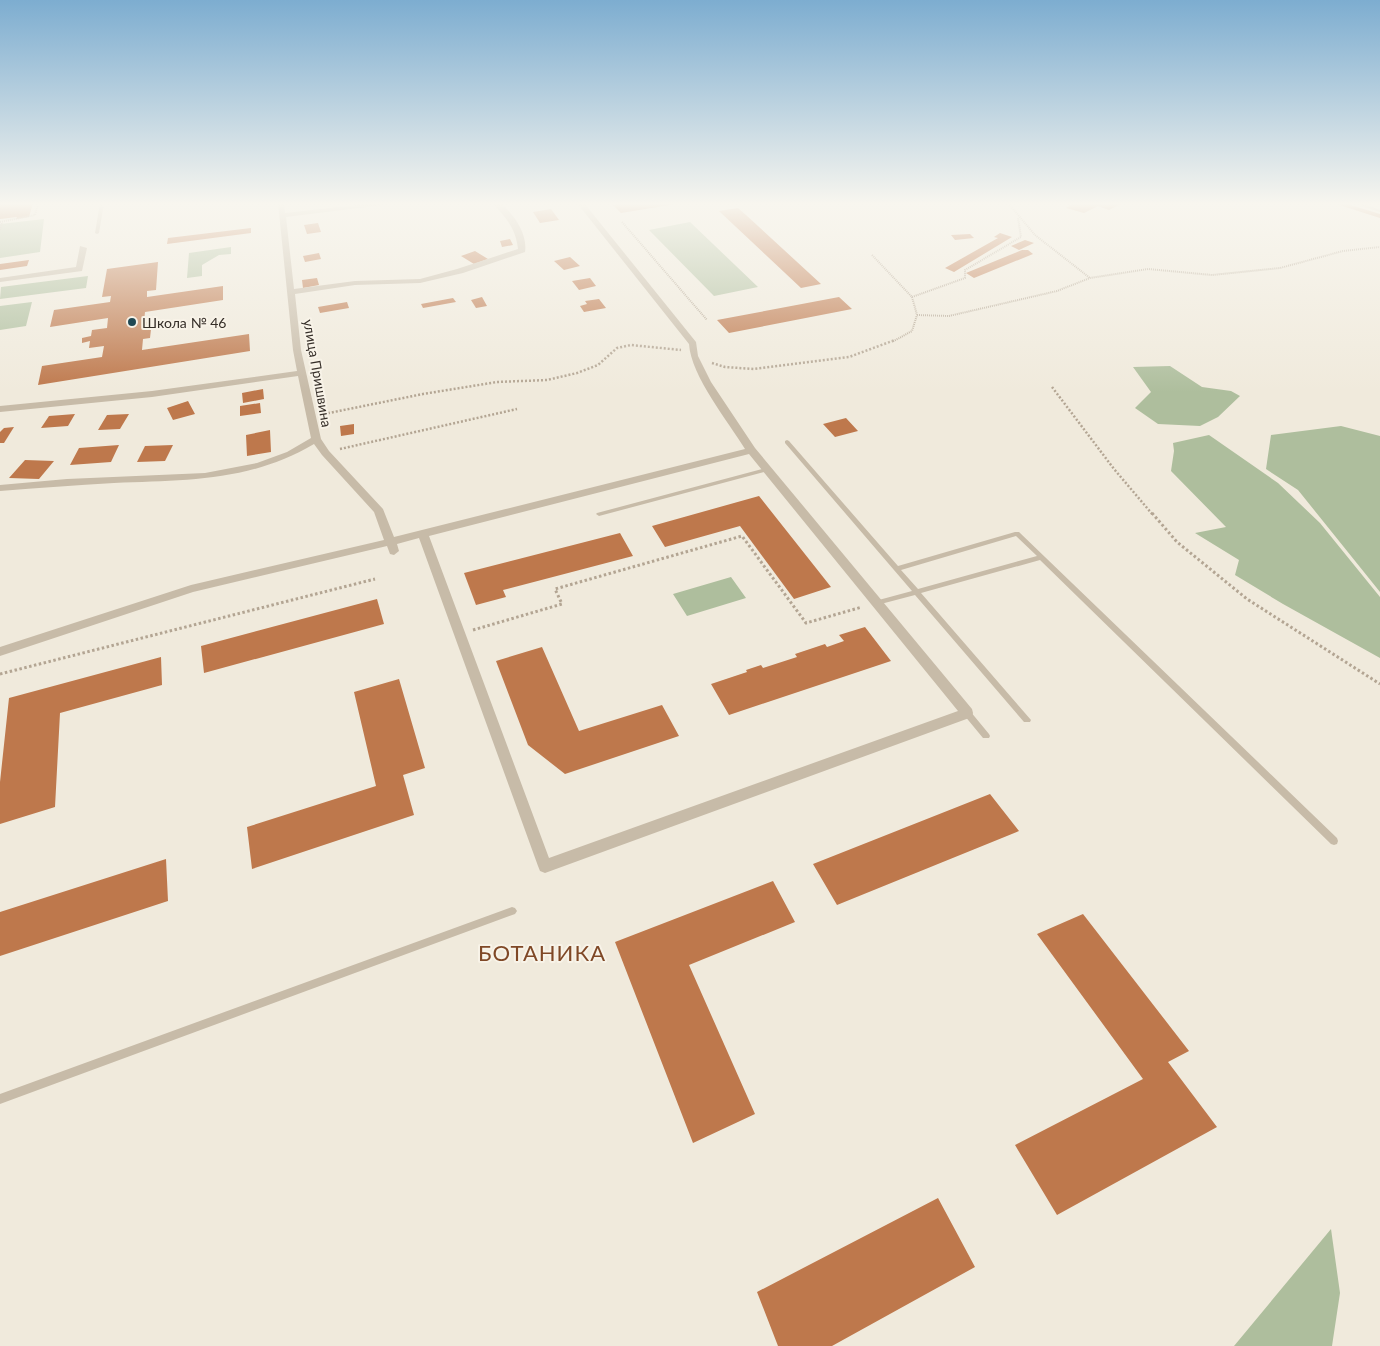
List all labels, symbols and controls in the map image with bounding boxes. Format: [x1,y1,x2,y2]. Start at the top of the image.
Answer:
place label: Школа № 46 [142,314,226,331]
marker: Школа № 46 [126,316,138,328]
street label: улица Пришвина [300,318,336,428]
district label: БОТАНИКА [478,939,606,966]

